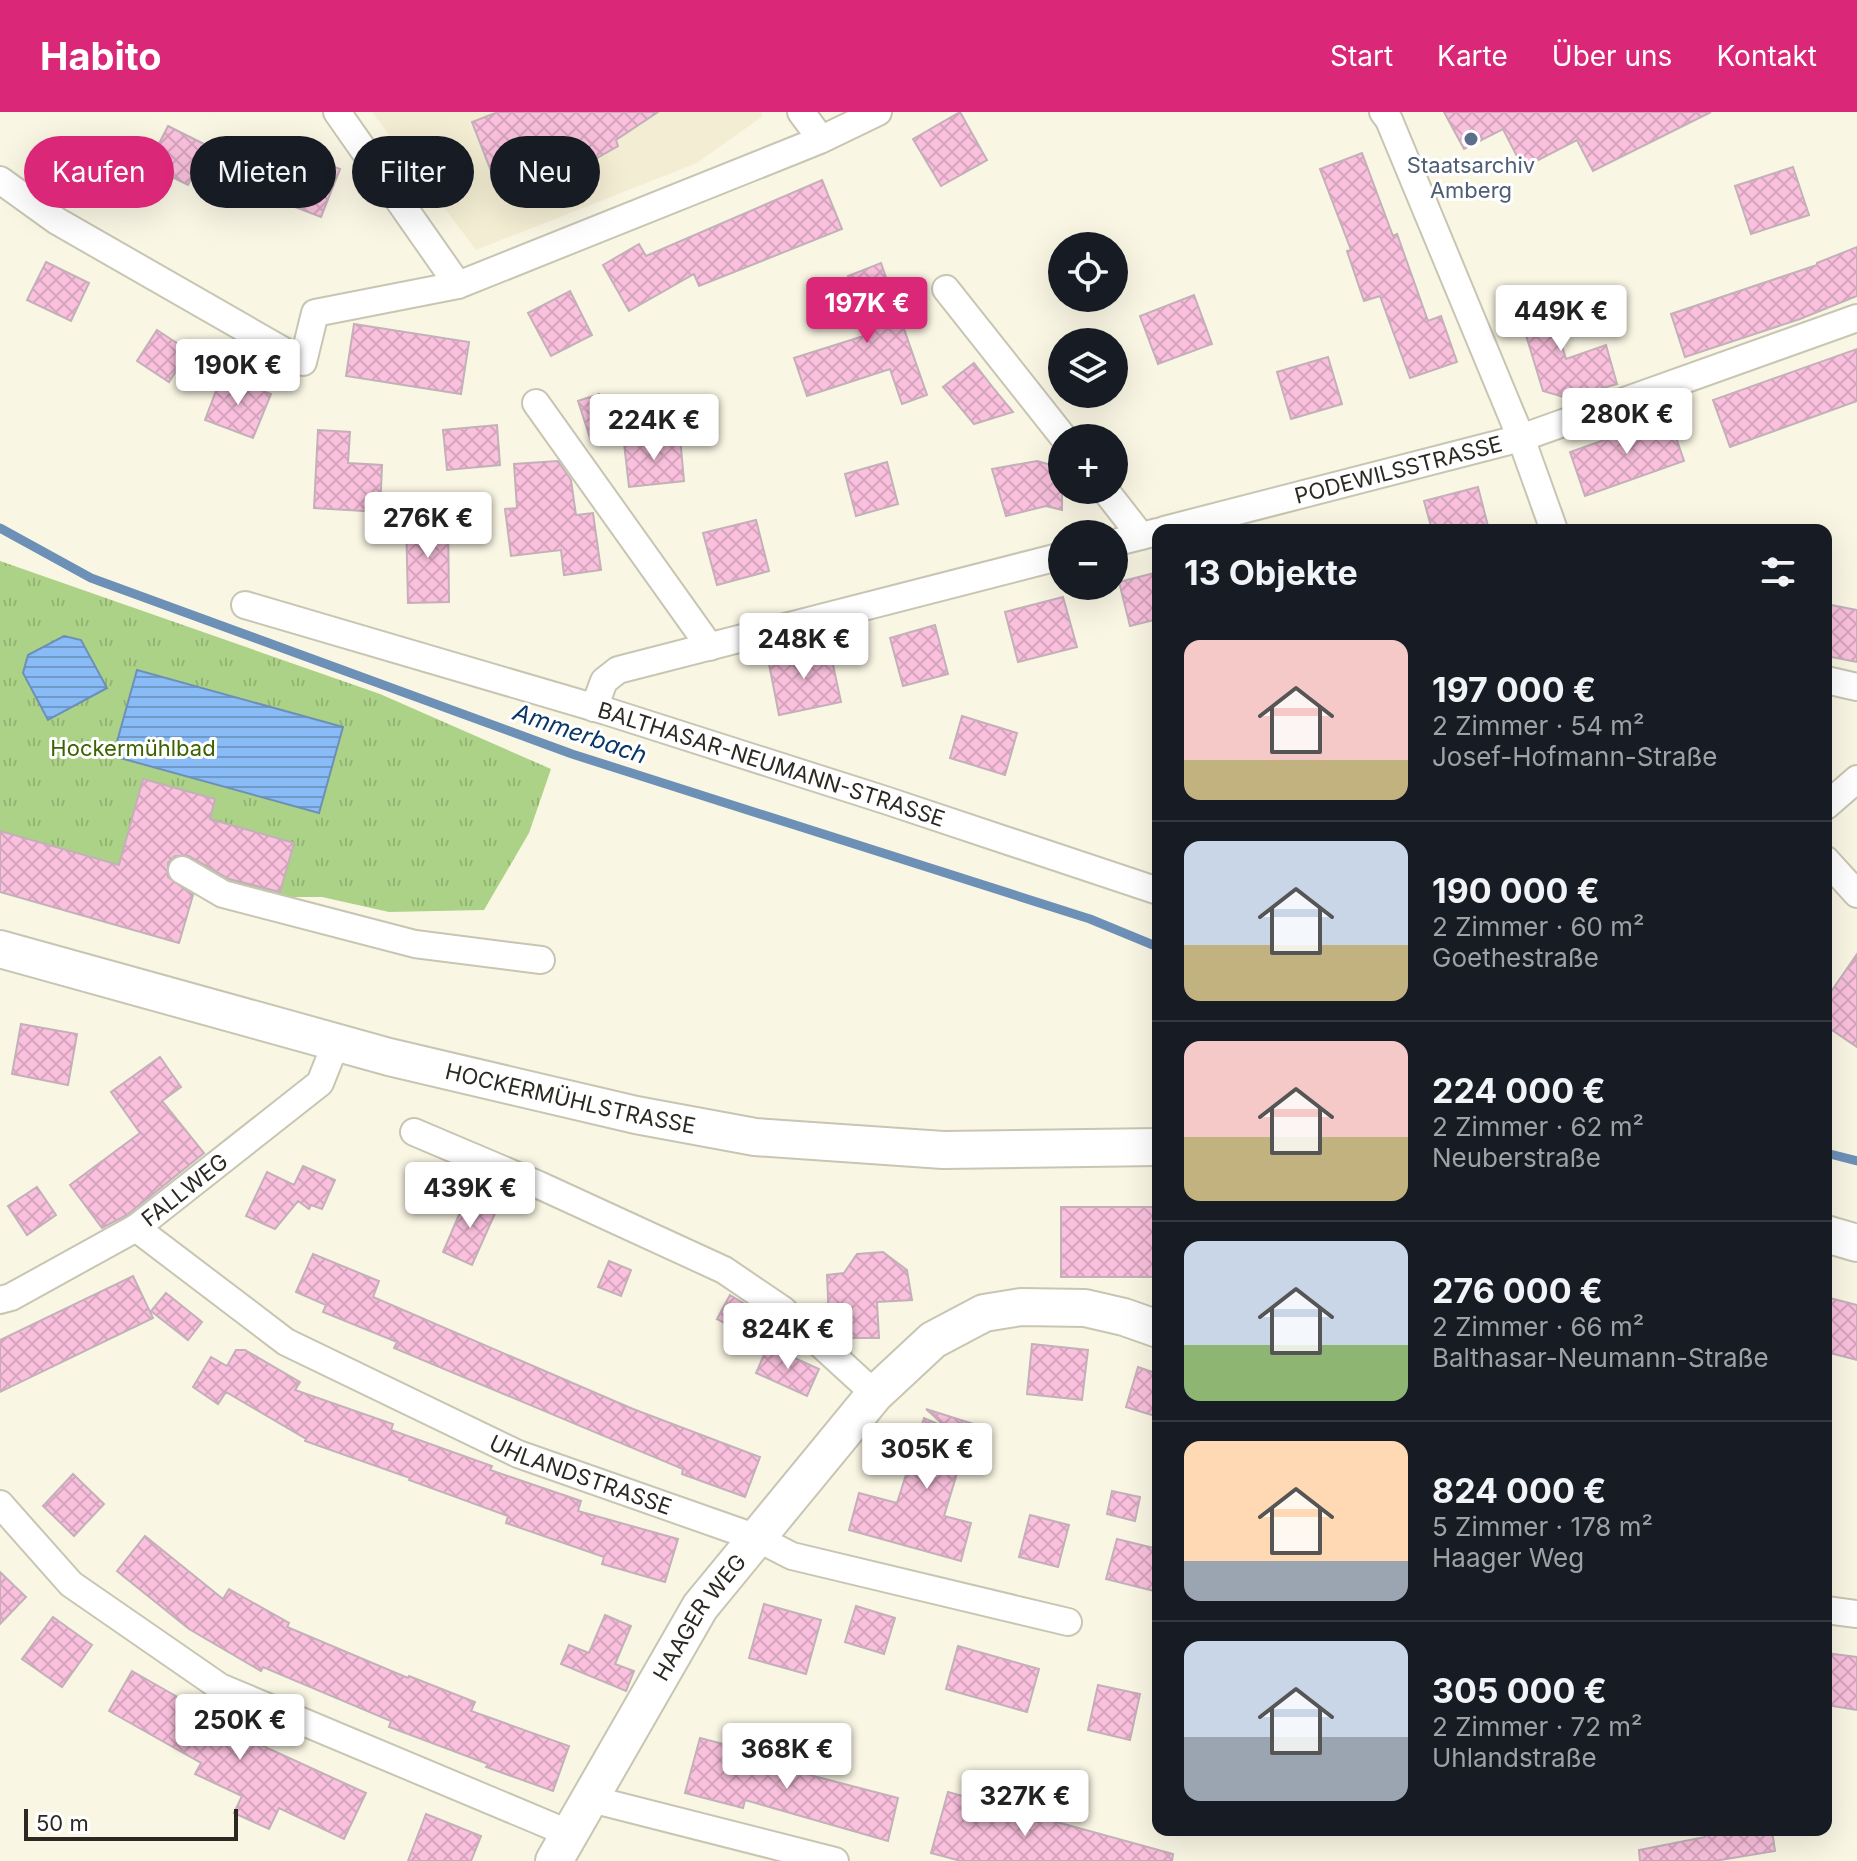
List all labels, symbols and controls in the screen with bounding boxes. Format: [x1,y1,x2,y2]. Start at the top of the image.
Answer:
text: Habito [40,33,162,79]
text: Start [1330,39,1393,73]
text: Karte [1437,39,1508,73]
text: Über uns [1552,39,1672,73]
text: Kontakt [1716,39,1817,73]
marker: Staatsarchiv Amberg [1462,130,1480,148]
chip: Kaufen [24,136,174,208]
chip: Mieten [190,136,336,208]
chip: Filter [352,136,474,208]
chip: Neu [490,136,600,208]
place label: Staatsarchiv Amberg [1407,152,1535,203]
map controls [1048,232,1128,600]
button: locate [1048,232,1128,312]
pin: 197K € [802,277,932,345]
pin: 449K € [1496,285,1626,353]
text: 197K € [824,287,910,318]
text: 449K € [1514,295,1608,326]
button: layers [1048,328,1128,408]
pin: 190K € [173,339,303,407]
text: 190K € [194,349,282,380]
pin: 280K € [1562,388,1692,456]
pin: 224K € [589,394,719,462]
text: 280K € [1580,398,1674,429]
text: 224K € [608,404,700,435]
button: + [1048,424,1128,504]
street label: PODEWILSSTRASSE [1292,430,1505,509]
pin: 276K € [363,492,493,560]
text: 276K € [383,502,473,533]
button: − [1048,520,1128,600]
icon: filters [1756,550,1800,594]
text: 13 Objekte [1184,552,1358,593]
pin: 248K € [739,613,869,681]
text: 248K € [757,623,851,654]
text: 197 000 € [1432,669,1596,710]
icon: home [1248,672,1344,768]
street label: BALTHASAR-NEUMANN-STRASSE [595,696,948,832]
water label: Ammerbach [509,697,651,770]
text: 2 Zimmer · 54 m² [1432,710,1645,741]
park label: Hockermühlbad [50,735,216,761]
text: Josef-Hofmann-Straße [1432,741,1718,772]
text: 190 000 € [1432,870,1600,911]
icon: home [1248,873,1344,969]
text: 2 Zimmer · 60 m² [1432,911,1645,942]
text: Goethestraße [1432,942,1599,973]
street label: HOCKERMÜHLSTRASSE [443,1058,698,1139]
text: 224 000 € [1432,1070,1605,1111]
icon: home [1248,1073,1344,1169]
text: 2 Zimmer · 62 m² [1432,1111,1644,1142]
text: Neuberstraße [1432,1142,1601,1173]
street label: FALLWEG [136,1148,233,1232]
pin: 439K € [405,1162,535,1230]
text: 439K € [423,1172,517,1203]
text: 276 000 € [1432,1270,1603,1311]
icon: home [1248,1273,1344,1369]
pin: 824K € [723,1303,853,1371]
text: 2 Zimmer · 66 m² [1432,1311,1644,1342]
text: 824K € [741,1313,835,1344]
text: Balthasar-Neumann-Straße [1432,1342,1769,1373]
pin: 305K € [862,1423,992,1491]
street label: UHLANDSTRASSE [485,1429,675,1520]
text: 305K € [880,1433,974,1464]
text: 824 000 € [1432,1470,1606,1511]
icon: home [1248,1473,1344,1569]
text: 5 Zimmer · 178 m² [1432,1511,1653,1542]
text: Haager Weg [1432,1542,1584,1573]
street label: HAAGER WEG [647,1549,751,1685]
text: 305 000 € [1432,1670,1607,1711]
icon: home [1248,1673,1344,1769]
pin: 250K € [175,1694,305,1762]
text: 250K € [193,1704,287,1735]
text: 2 Zimmer · 72 m² [1432,1711,1643,1742]
pin: 368K € [722,1723,852,1791]
text: 368K € [740,1733,834,1764]
text: Uhlandstraße [1432,1742,1597,1773]
pin: 327K € [960,1770,1090,1838]
text: 327K € [980,1780,1070,1811]
scale bar [24,1805,238,1841]
text: 50 m [36,1810,89,1836]

